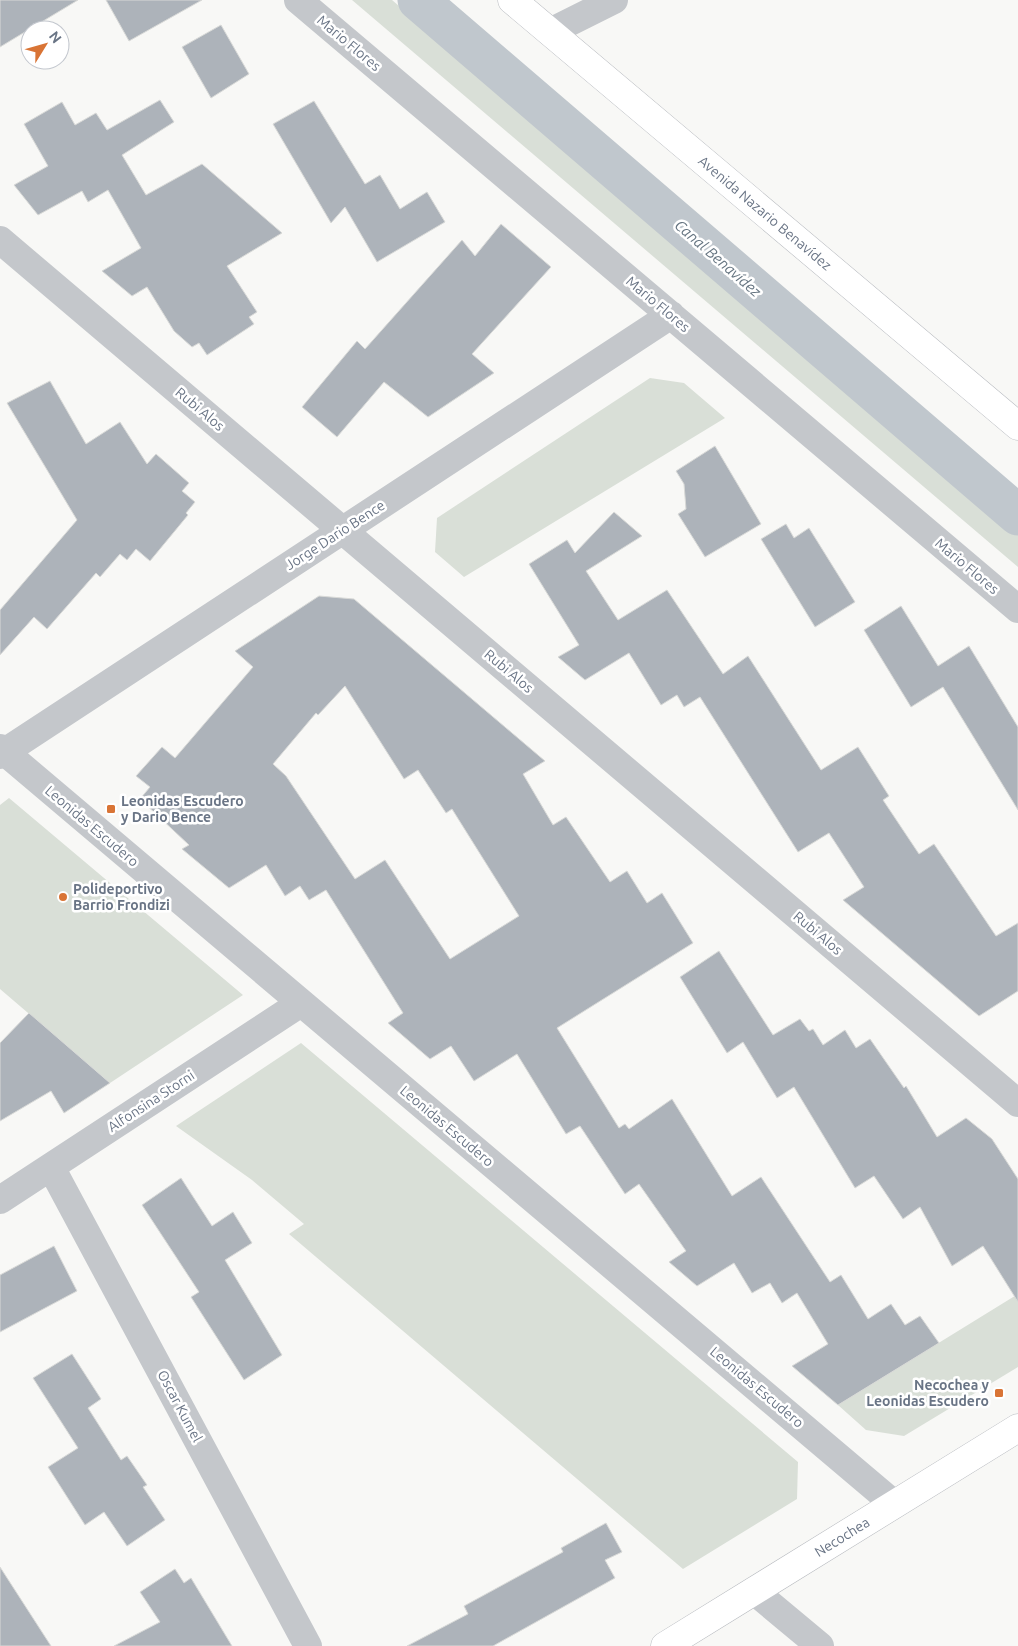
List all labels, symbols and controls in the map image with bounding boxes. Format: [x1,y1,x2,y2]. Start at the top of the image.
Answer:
street label: Mario Flores [314,12,384,74]
north arrow [20,20,70,70]
text: N [46,28,65,46]
street label: Avenida Nazario Benavídez [695,153,835,273]
water label: Canal Benavídez [672,216,765,301]
street label: Mario Flores [623,273,693,335]
street label: Rubi Alos [172,384,228,434]
street label: Jorge Dario Bence [282,497,388,573]
street label: Mario Flores [932,535,1002,597]
street label: Rubi Alos [481,646,537,696]
street label: Leonidas Escudero [42,782,142,870]
place label: Leonidas Escudero y Dario Bence [121,793,244,825]
marker: Leonidas Escudero y Dario Bence [105,803,117,815]
place label: Polideportivo Barrio Frondizi [73,881,170,913]
marker: Polideportivo Barrio Frondizi [57,891,69,903]
street label: Rubi Alos [790,908,846,958]
street label: Alfonsina Storni [105,1067,197,1135]
street label: Leonidas Escudero [397,1082,497,1170]
street label: Leonidas Escudero [707,1343,807,1431]
street label: Oscar Kumel [154,1367,206,1445]
place label: Necochea y Leonidas Escudero [866,1377,990,1409]
marker: Necochea y Leonidas Escudero [993,1387,1005,1399]
street label: Necochea [812,1514,872,1560]

